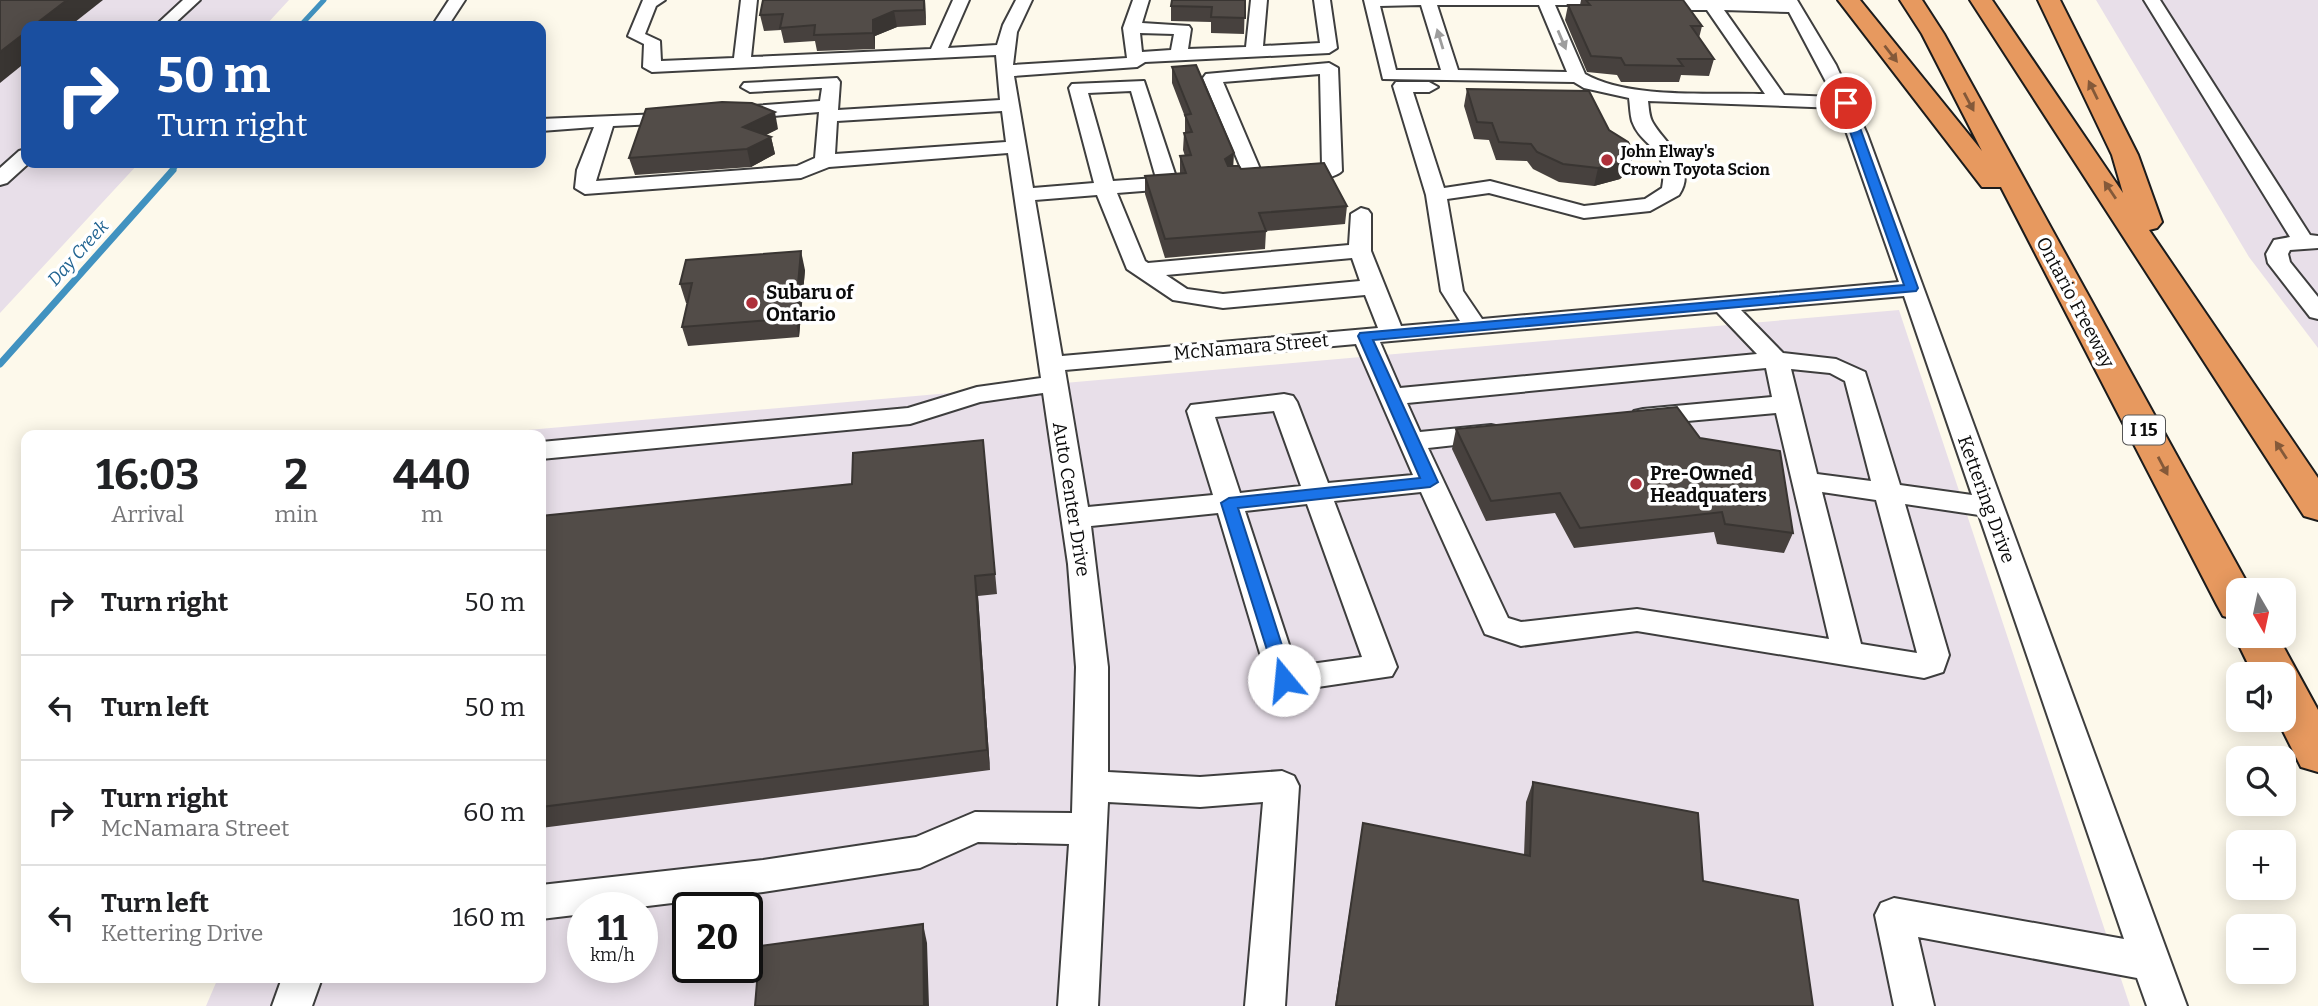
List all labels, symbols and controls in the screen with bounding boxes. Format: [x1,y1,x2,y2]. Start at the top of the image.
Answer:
one-way arrow [1434,28,1444,49]
one-way arrow [1557,29,1568,50]
one-way arrow [1883,45,1897,63]
text: 50 m [157,46,270,105]
icon: right [42,49,133,140]
pin [1816,73,1876,133]
one-way arrow [2088,80,2099,100]
icon: arrive [1827,84,1865,122]
one-way arrow [1964,92,1975,112]
text: Turn right [157,106,308,144]
place label: John Elway's Crown Toyota Scion [1620,142,1770,179]
marker: John Elway's Crown Toyota Scion [1599,152,1615,168]
one-way arrow [2104,181,2117,200]
water label: Day Creek [43,215,113,290]
street label: Ontario Freeway [2031,233,2120,372]
place label: Subaru of Ontario [766,281,855,326]
marker: Subaru of Ontario [744,295,760,311]
street label: McNamara Street [1173,328,1330,365]
road number: I 15 [2123,416,2165,444]
street label: Auto Center Drive [1048,420,1095,578]
street label: Kettering Drive [1953,432,2020,566]
one-way arrow [2274,440,2287,459]
text: 16:03 [96,450,200,500]
text: 2 [284,450,308,500]
text: 440 [393,450,471,500]
one-way arrow [2157,456,2169,476]
place label: Pre-Owned Headquaters [1650,462,1767,507]
marker: Pre-Owned Headquaters [1628,476,1644,492]
text: Arrival [111,500,184,528]
text: min [275,500,318,528]
text: m [421,500,443,528]
north arrow [2226,578,2296,648]
map controls [2226,578,2296,984]
icon: right [42,584,80,622]
text: Turn right [101,587,228,618]
text: 50 m [464,587,525,618]
position arrow [1247,643,1321,717]
button: sound [2226,662,2296,732]
icon: left [42,689,80,727]
text: Turn left [101,692,209,723]
text: 50 m [464,692,525,723]
button: search [2226,746,2296,816]
text: Turn right [101,783,228,814]
icon: right [42,794,80,832]
text: 60 m [463,797,525,828]
text: McNamara Street [101,814,289,842]
button: + [2226,830,2296,900]
text: Turn left [101,888,209,919]
speed limit sign: 20 [672,892,763,983]
icon: left [42,899,80,937]
text: 160 m [453,902,525,933]
text: 11 [597,907,628,949]
button: − [2226,914,2296,984]
text: Kettering Drive [101,919,263,947]
text: km/h [590,944,635,966]

